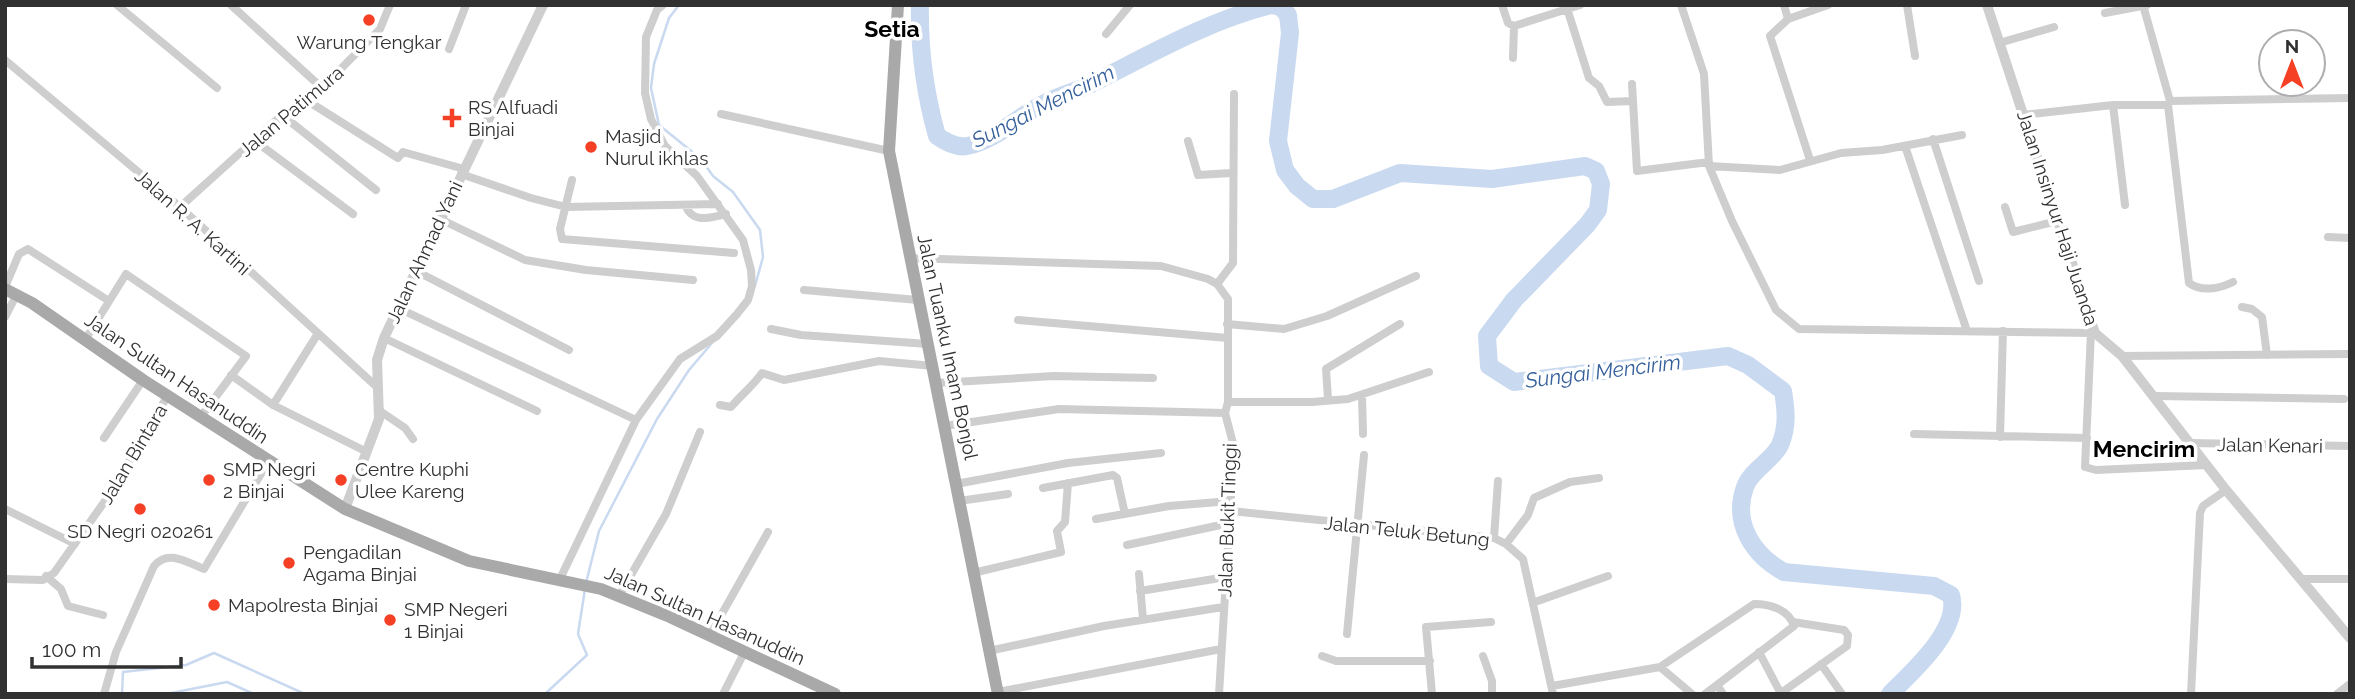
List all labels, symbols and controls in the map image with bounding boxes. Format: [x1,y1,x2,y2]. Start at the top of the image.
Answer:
marker: Warung Tengkar [361,12,377,28]
district label: Setia [864,15,920,42]
north arrow [2257,28,2327,98]
place label: Warung Tengkar [297,31,442,53]
text: N [2285,35,2299,57]
water label: Sungai Mencirim [967,59,1118,153]
street label: Jalan Patimura [235,61,347,161]
place label: RS Alfuadi Binjai [468,96,558,140]
marker: RS Alfuadi Binjai [442,108,462,128]
street label: Jalan Insinyur Haji Juanda [2013,108,2103,328]
place label: Masjid Nurul ikhlas [605,125,708,169]
marker: Masjid Nurul ikhlas [583,139,599,155]
street label: Jalan R. A. Kartini [131,165,255,279]
street label: Jalan Ahmad Yani [381,177,467,327]
street label: Jalan Tuanku Imam Bonjol [913,232,983,462]
street label: Jalan Sultan Hasanuddin [81,308,273,448]
water label: Sungai Mencirim [1523,349,1682,393]
street label: Jalan Bintara [95,400,171,508]
street label: Jalan Kenari [2217,433,2323,457]
district label: Mencirim [2093,435,2195,462]
street label: Jalan Bukit Tinggi [1213,443,1241,597]
place label: SMP Negri 2 Binjai [223,458,316,502]
place label: Centre Kuphi Ulee Kareng [355,458,469,502]
marker: SMP Negri 2 Binjai [201,472,217,488]
marker: Centre Kuphi Ulee Kareng [333,472,349,488]
marker: SD Negri 020261 [132,501,148,517]
street label: Jalan Teluk Betung [1323,511,1491,551]
place label: SD Negri 020261 [67,520,213,542]
place label: Pengadilan Agama Binjai [303,541,417,585]
marker: Pengadilan Agama Binjai [281,555,297,571]
street label: Jalan Sultan Hasanuddin [602,561,808,669]
place label: Mapolresta Binjai [228,594,378,616]
marker: Mapolresta Binjai [206,597,222,613]
place label: SMP Negeri 1 Binjai [404,598,508,642]
marker: SMP Negeri 1 Binjai [382,612,398,628]
scale bar [32,626,180,670]
text: 100 m [42,637,101,662]

